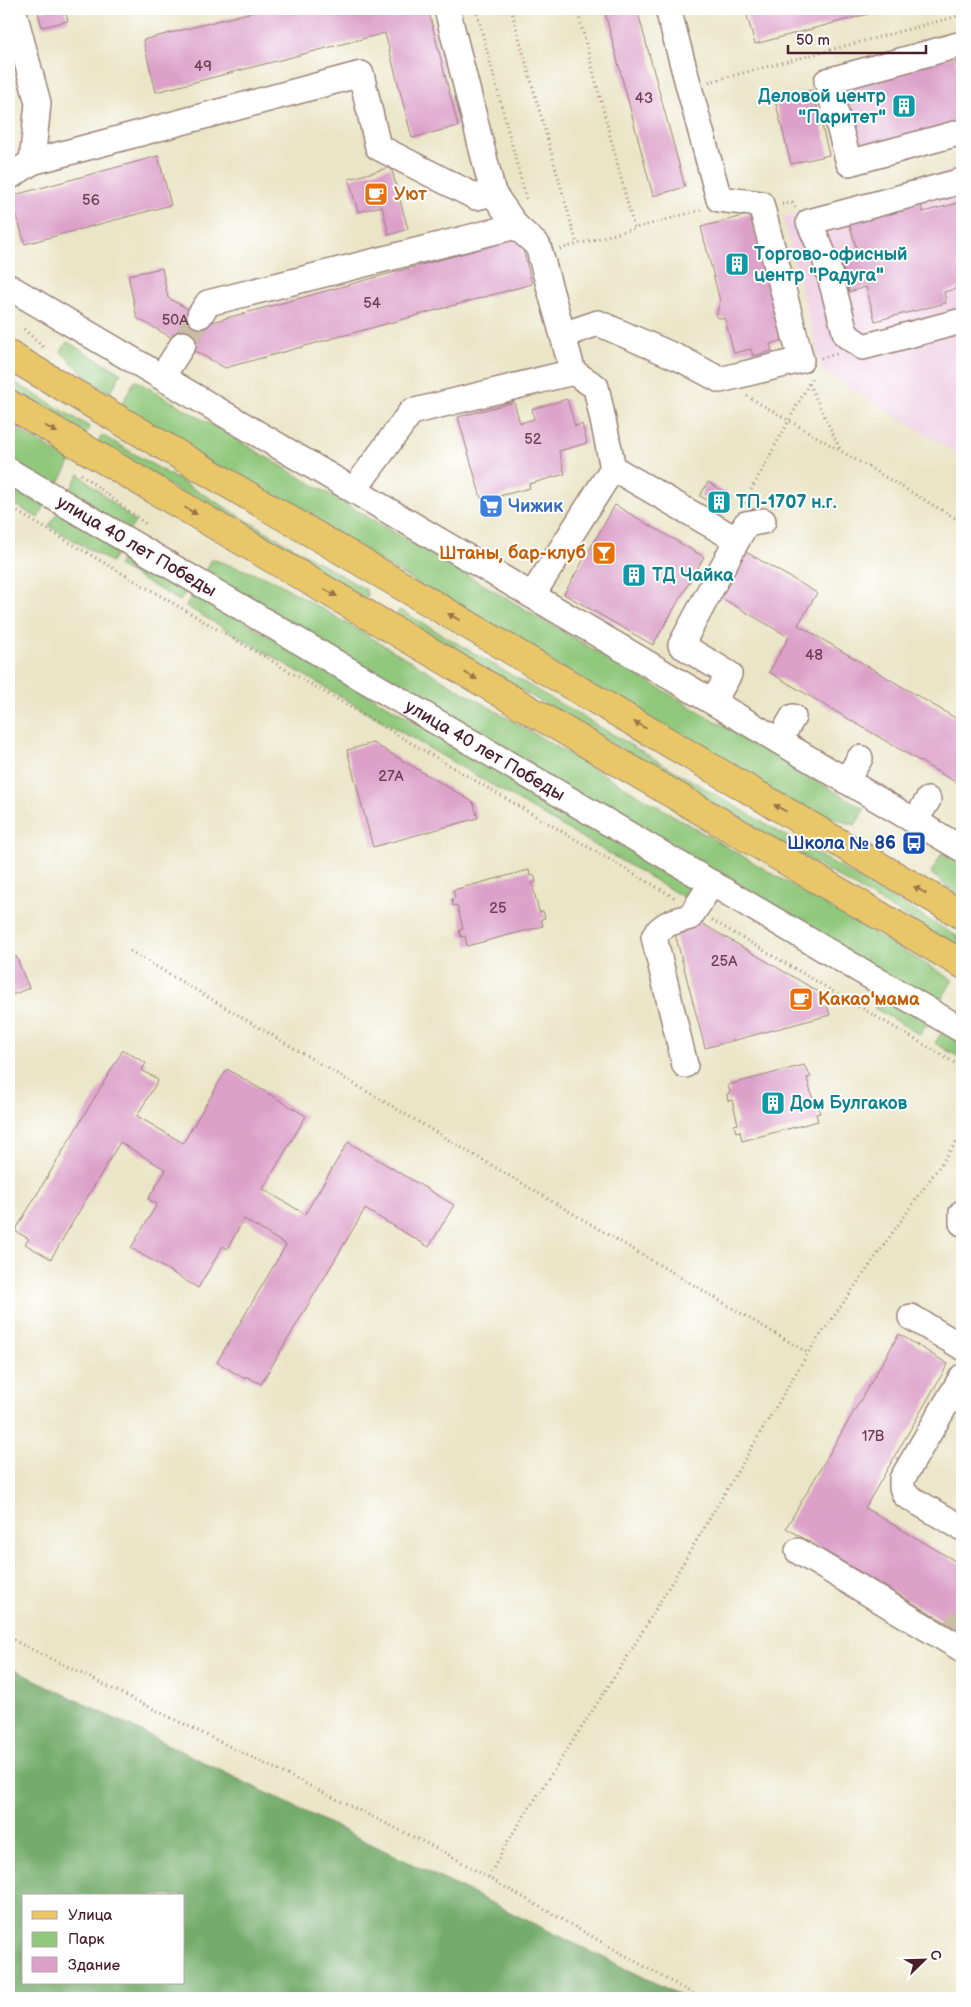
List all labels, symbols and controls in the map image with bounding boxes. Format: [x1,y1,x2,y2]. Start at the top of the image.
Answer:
scale bar [788,22,926,54]
text: 50 m [796,31,830,50]
house number: 49 [194,57,212,76]
place label: Деловой центр "Паритет" [758,86,886,128]
house number: 43 [635,89,653,108]
building icon: Деловой центр "Паритет" [891,93,917,119]
cafe icon: Уют [363,181,389,207]
place label: Уют [394,184,427,205]
house number: 56 [82,191,100,210]
place label: Торгово-офисный центр "Радуга" [754,244,908,286]
building icon: Торгово-офисный центр "Радуга" [724,251,750,277]
house number: 54 [363,294,381,313]
house number: 50А [162,311,189,330]
one-way arrow [44,424,57,433]
house number: 52 [524,430,542,449]
building icon: ТП-1707 н.г. [706,489,732,515]
street label: улица 40 лет Победы [53,491,220,601]
place label: ТП-1707 н.г. [736,492,837,513]
supermarket icon: Чижик [478,493,504,519]
place label: Чижик [508,496,563,517]
one-way arrow [184,507,198,515]
bar icon: Штаны, бар-клуб [591,540,617,566]
place label: Штаны, бар-клуб [439,543,586,564]
building icon: ТД Чайка [621,562,647,588]
place label: ТД Чайка [652,565,734,586]
one-way arrow [325,589,338,598]
one-way arrow [448,612,461,621]
house number: 48 [805,646,823,665]
one-way arrow [465,671,478,680]
street label: улица 40 лет Победы [401,696,568,806]
one-way arrow [633,721,646,730]
house number: 27А [378,767,405,786]
one-way arrow [773,803,787,812]
bus stop icon: Школа № 86 [901,830,927,856]
place label: Школа № 86 [787,833,896,854]
one-way arrow [914,885,927,894]
house number: 25 [489,899,507,918]
house number: 25А [711,952,738,971]
cafe icon: Какао'мама [788,986,814,1012]
place label: Какао'мама [818,989,920,1010]
building icon: Дом Булгаков [760,1090,786,1116]
place label: Дом Булгаков [790,1093,908,1114]
house number: 17В [862,1427,885,1446]
legend [22,1894,185,1984]
text: Улица [68,1906,113,1925]
text: Парк [68,1930,105,1949]
north arrow [898,1934,948,1984]
text: С [926,1947,945,1963]
text: Здание [68,1956,120,1975]

